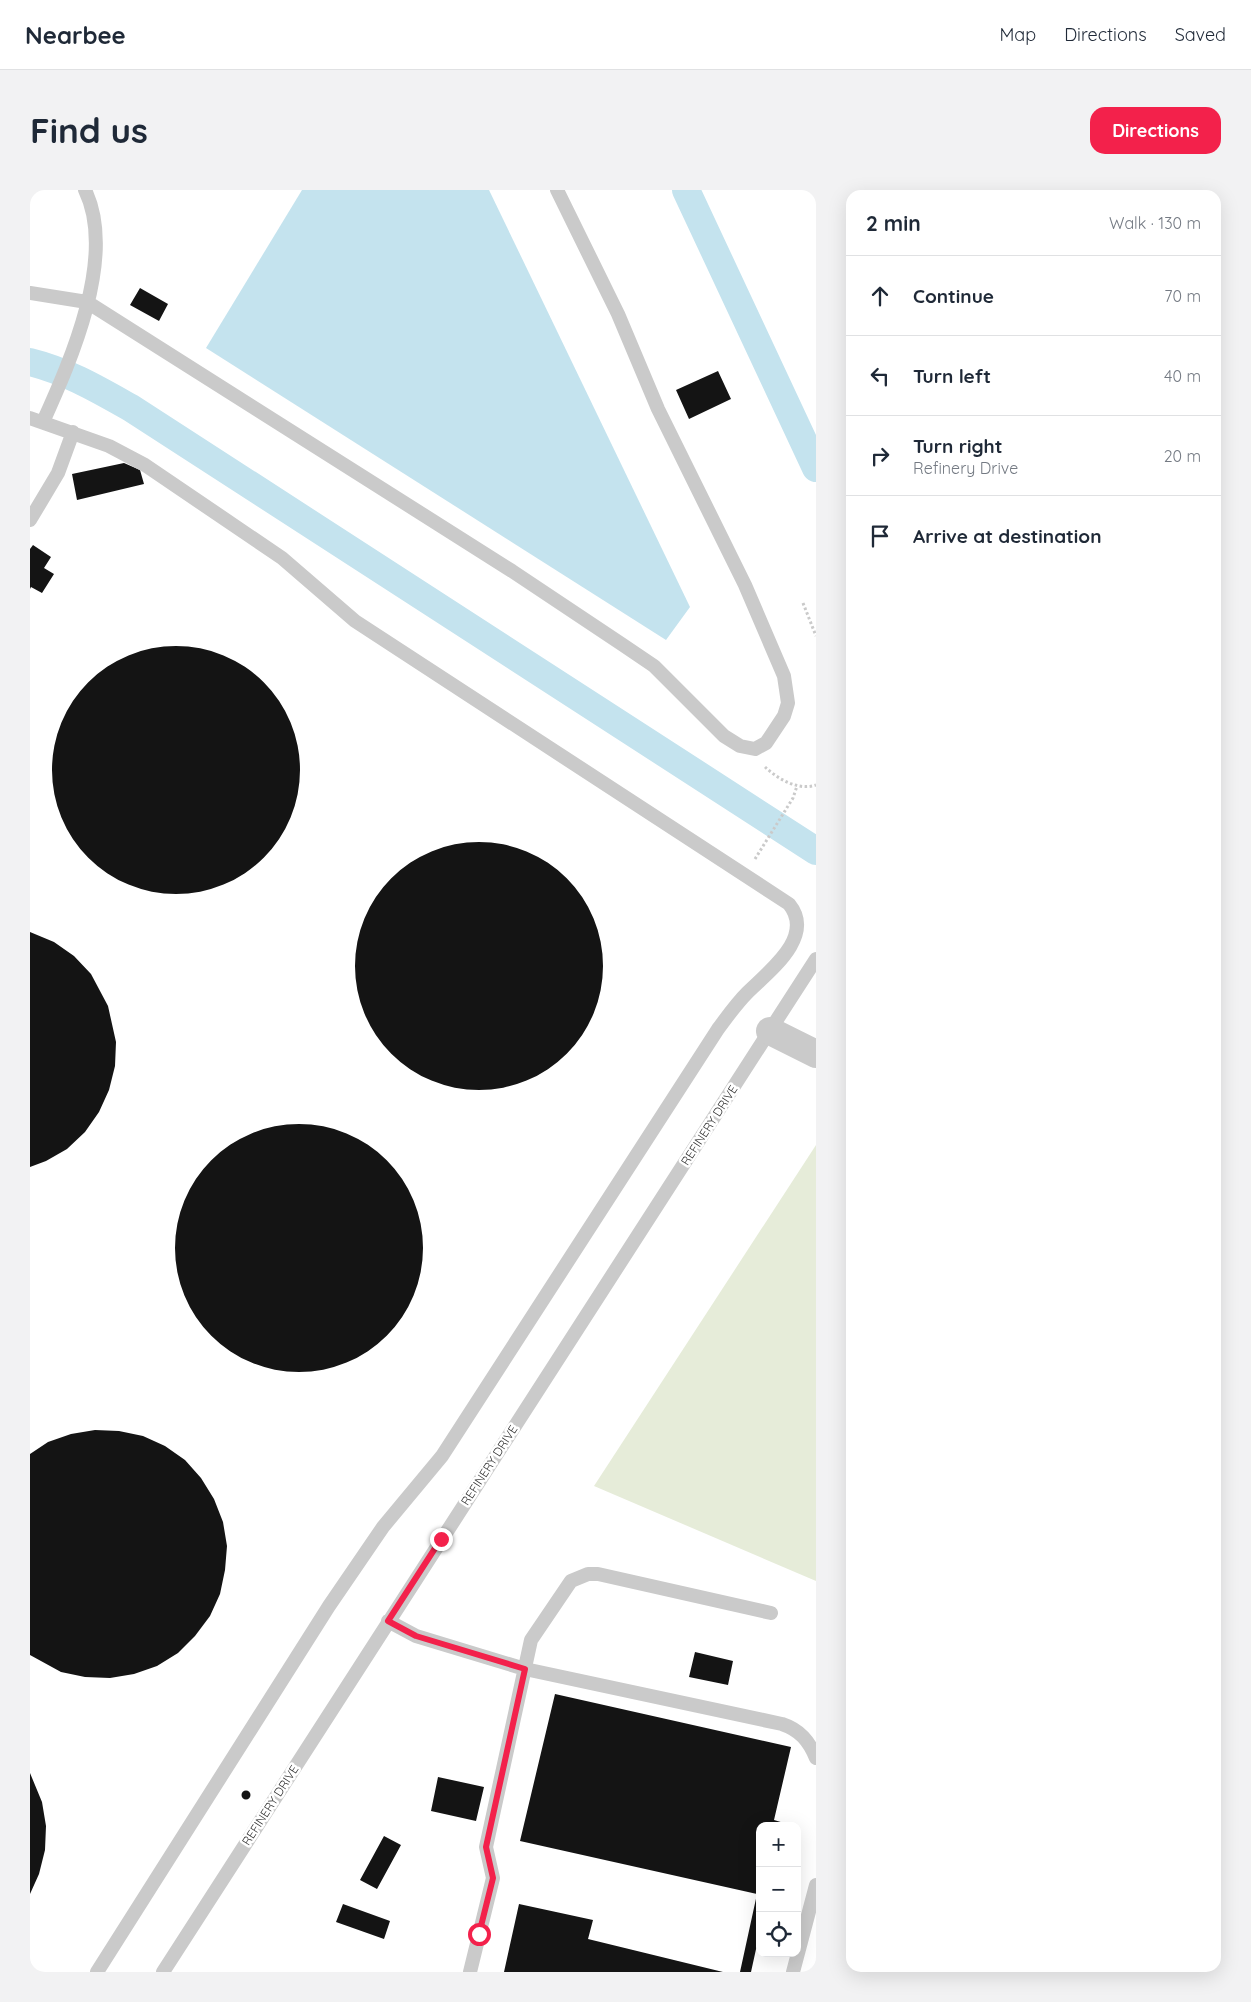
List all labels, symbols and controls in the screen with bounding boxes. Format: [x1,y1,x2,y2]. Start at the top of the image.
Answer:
text: Nearbee [25,20,126,50]
text: Map [999,23,1036,46]
text: Directions [1064,23,1147,46]
text: Saved [1175,23,1226,46]
button: Directions [1090,107,1221,154]
text: Find us [30,108,148,152]
text: 2 min [866,210,921,236]
text: Walk · 130 m [1109,213,1201,233]
icon: ahead [866,282,894,310]
text: Continue [913,284,994,308]
text: 70 m [1164,286,1201,306]
icon: left [866,362,894,390]
text: Turn left [913,364,991,388]
text: 40 m [1164,366,1201,386]
text: Turn right [913,434,1002,458]
icon: right [866,442,894,470]
text: 20 m [1164,446,1201,466]
text: Refinery Drive [913,458,1018,478]
icon: arrive [866,522,894,550]
text: Arrive at destination [913,524,1102,548]
street label: REFINERY DRIVE [678,1082,741,1168]
street label: REFINERY DRIVE [458,1422,521,1508]
route end [430,1528,453,1551]
street label: REFINERY DRIVE [239,1762,302,1848]
map controls [756,1822,801,1957]
button: + [756,1822,801,1867]
button: − [756,1867,801,1912]
button: locate [756,1912,801,1957]
route start [468,1923,491,1946]

